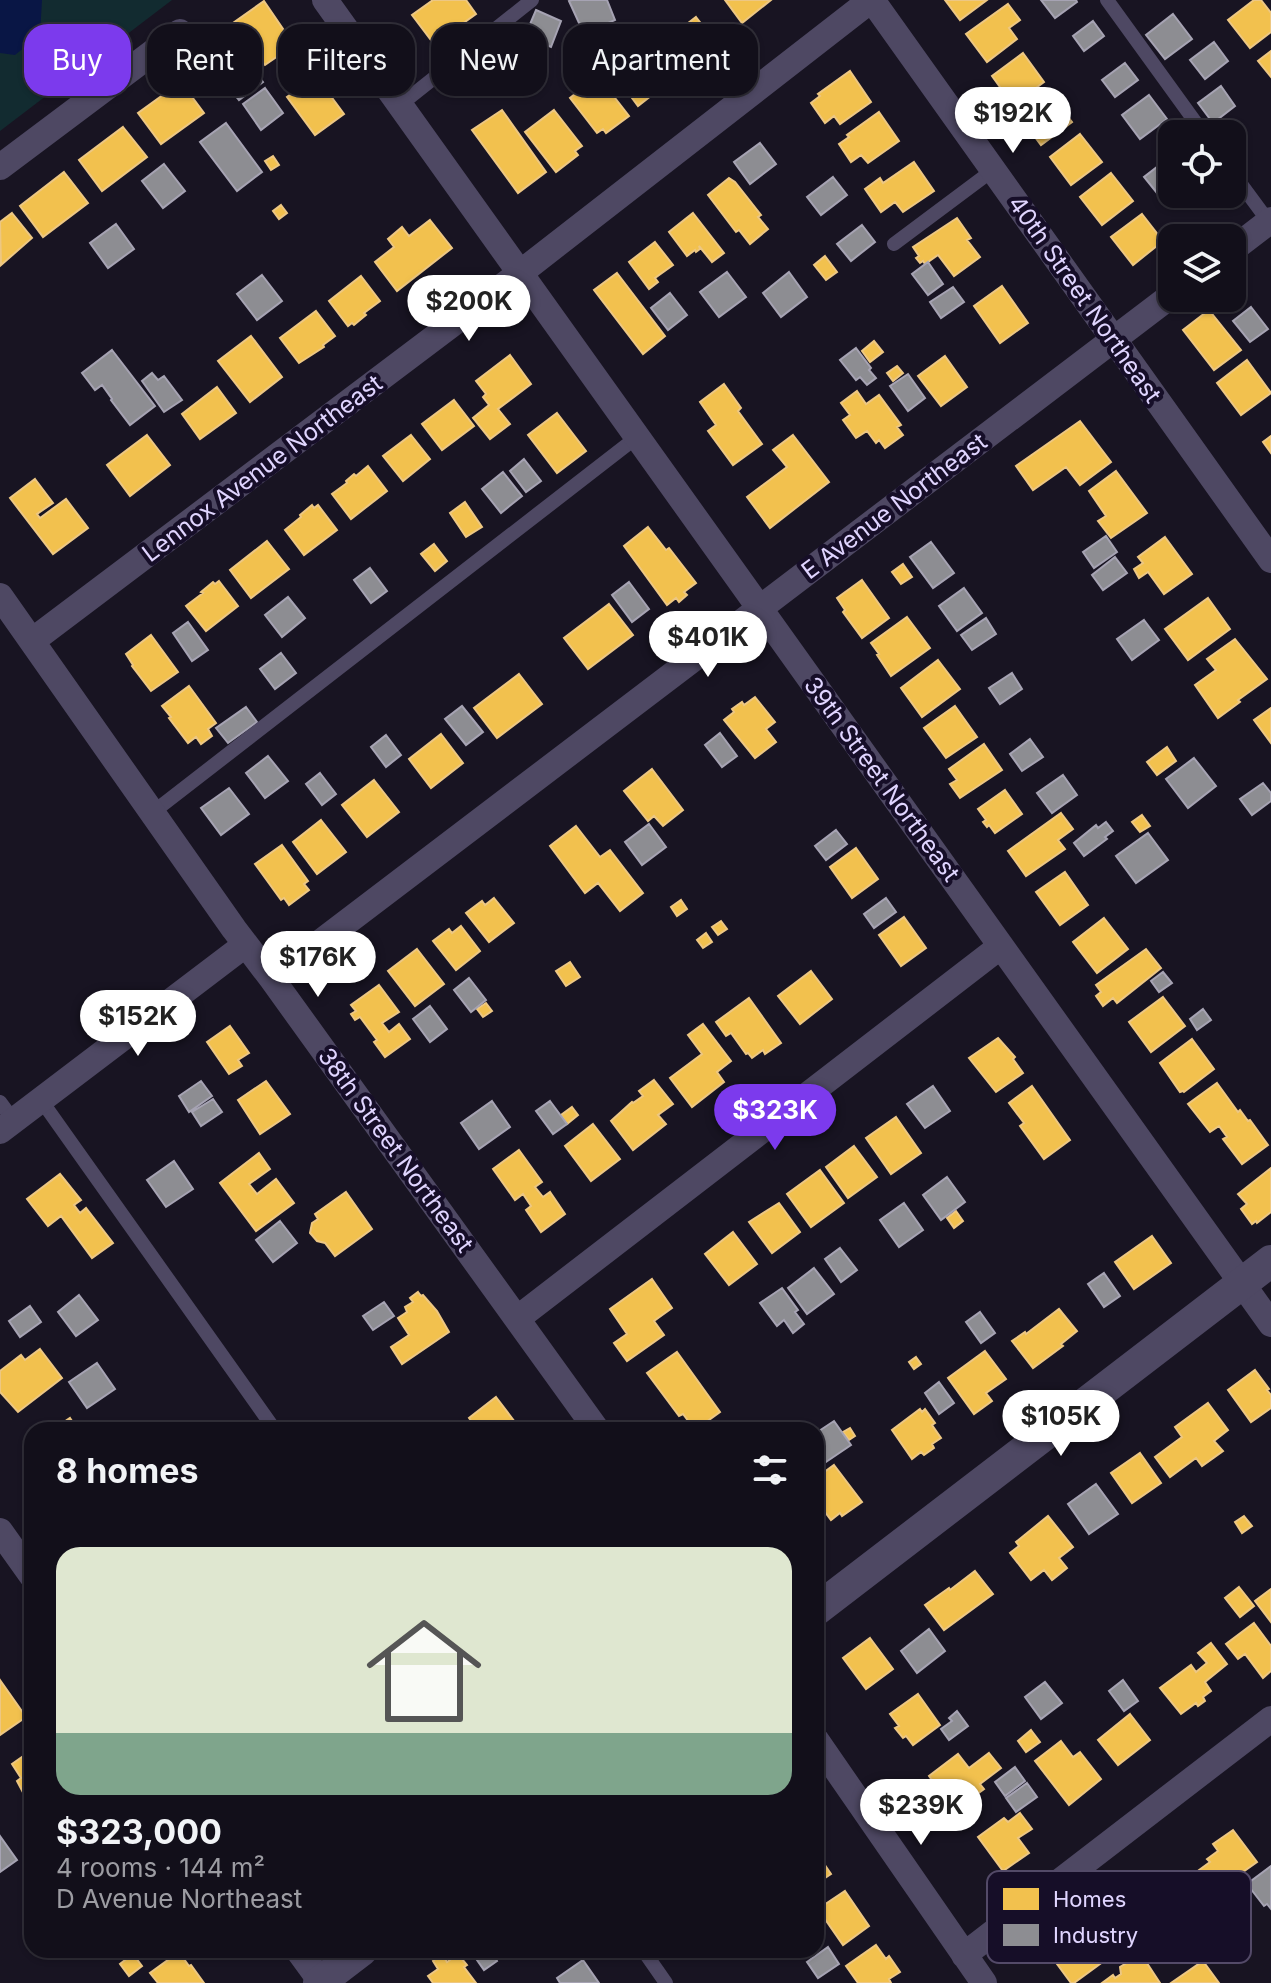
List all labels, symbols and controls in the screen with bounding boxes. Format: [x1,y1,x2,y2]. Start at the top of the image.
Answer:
chip: Buy [24,24,131,96]
chip: Rent [147,24,262,96]
chip: Filters [278,24,415,96]
chip: New [431,24,547,96]
chip: Apartment [563,24,758,96]
pin: $192K [957,87,1069,155]
text: $192K [973,97,1053,128]
map controls [1158,120,1246,312]
button: locate [1158,120,1246,208]
street label: 40th Street Northeast [1002,190,1168,408]
button: layers [1158,224,1246,312]
pin: $200K [413,275,525,343]
text: $200K [425,285,513,316]
street label: Lennox Avenue Northeast [136,368,388,568]
street label: E Avenue Northeast [796,427,992,585]
pin: $401K [652,611,764,679]
text: $401K [667,621,749,652]
street label: 39th Street Northeast [798,671,966,887]
pin: $176K [262,931,374,999]
text: $176K [279,941,357,972]
pin: $152K [82,990,194,1058]
text: $152K [98,1000,178,1031]
street label: 38th Street Northeast [312,1042,480,1258]
pin: $323K [719,1084,831,1152]
text: $323K [732,1094,818,1125]
pin: $105K [1005,1390,1117,1458]
text: $105K [1020,1400,1102,1431]
icon: filters [748,1448,792,1492]
text: 8 homes [56,1450,199,1491]
icon: home [352,1599,496,1743]
pin: $239K [865,1779,977,1847]
text: $239K [878,1789,964,1820]
text: $323,000 [56,1811,222,1852]
text: 4 rooms · 144 m² [56,1852,265,1883]
legend [987,1871,1251,1963]
text: D Avenue Northeast [56,1883,302,1914]
text: Homes [1053,1886,1126,1912]
text: Industry [1053,1922,1138,1948]

